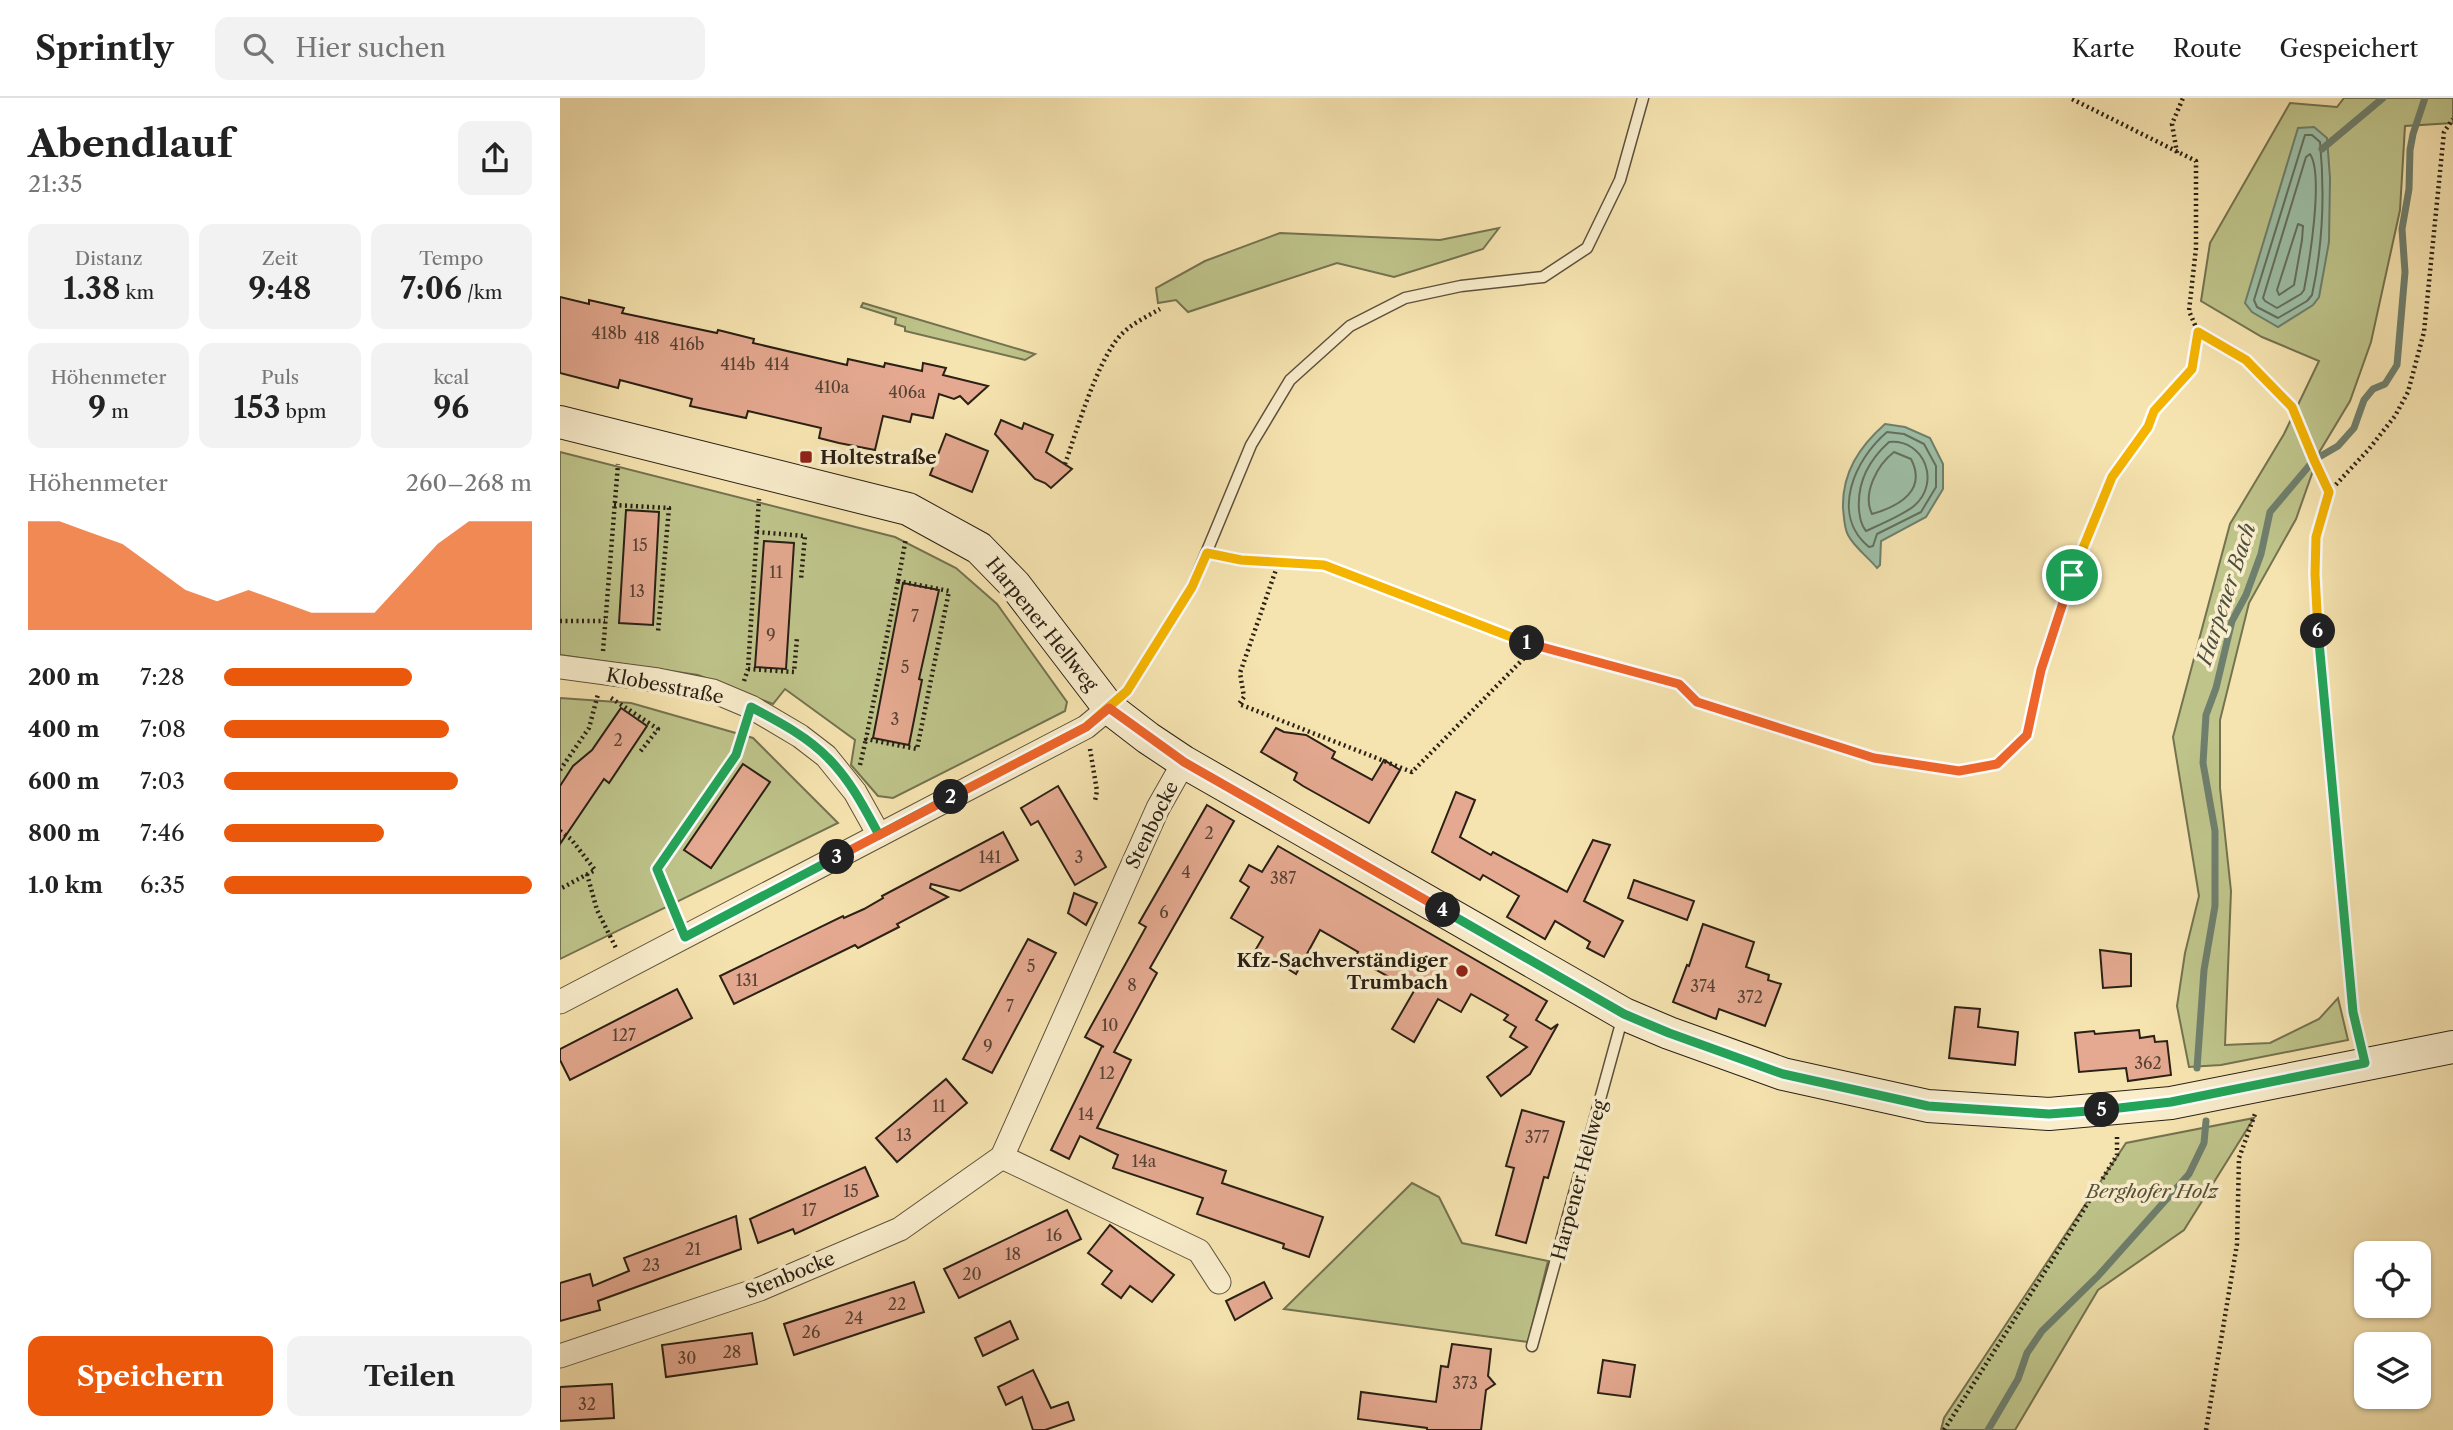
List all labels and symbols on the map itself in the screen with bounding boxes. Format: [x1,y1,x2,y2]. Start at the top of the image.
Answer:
house number: 418b [591,323,627,343]
house number: 418 [634,328,660,348]
house number: 416b [670,334,705,354]
house number: 414b [721,354,755,374]
house number: 414 [764,354,790,374]
house number: 410a [815,377,850,397]
house number: 406a [888,382,926,402]
place label: Holtestraße [820,446,937,469]
marker: Holtestraße [798,449,814,465]
water label: Harpener Bach [2191,520,2261,670]
house number: 15 [632,535,648,555]
pin [2042,545,2102,605]
street label: Harpener Hellweg [981,553,1104,696]
house number: 11 [769,562,783,582]
house number: 13 [629,581,645,601]
house number: 7 [911,606,919,626]
pin: 6 [2300,614,2336,648]
house number: 9 [766,625,776,645]
pin: 1 [1510,626,1544,660]
house number: 5 [901,657,909,677]
street label: Klobesstraße [604,663,726,709]
house number: 3 [891,709,899,729]
house number: 2 [613,730,623,750]
street label: Stenbocke [1121,777,1183,873]
pin: 2 [934,780,968,814]
house number: 2 [1204,823,1214,843]
pin: 3 [820,840,854,874]
house number: 141 [979,847,1002,867]
house number: 3 [1075,847,1083,867]
house number: 4 [1181,862,1191,882]
house number: 387 [1270,868,1296,888]
pin: 4 [1426,892,1460,928]
house number: 6 [1159,902,1169,922]
place label: Kfz-Sachverständiger Trumbach [1237,949,1449,994]
house number: 5 [1027,956,1035,976]
marker: Kfz-Sachverständiger Trumbach [1454,963,1470,979]
house number: 131 [736,970,758,990]
house number: 8 [1127,975,1137,995]
house number: 374 [1690,976,1716,996]
house number: 372 [1737,987,1763,1007]
house number: 7 [1006,996,1014,1016]
house number: 10 [1102,1015,1118,1035]
house number: 127 [612,1025,636,1045]
house number: 9 [983,1036,993,1056]
house number: 362 [2134,1053,2162,1073]
house number: 12 [1099,1063,1115,1083]
pin: 5 [2084,1093,2120,1128]
house number: 11 [932,1096,946,1116]
street label: Harpener Hellweg [1547,1096,1612,1263]
house number: 14 [1078,1104,1094,1124]
house number: 13 [896,1125,912,1145]
house number: 377 [1525,1127,1549,1147]
house number: 14a [1132,1151,1157,1171]
park label: Berghofer Holz [2084,1180,2220,1203]
house number: 15 [843,1181,859,1201]
house number: 17 [802,1200,816,1220]
house number: 16 [1046,1225,1062,1245]
house number: 21 [685,1239,701,1259]
house number: 18 [1005,1244,1021,1264]
street label: Stenbocke [742,1247,838,1303]
house number: 23 [642,1255,660,1275]
house number: 20 [962,1264,982,1284]
house number: 22 [888,1294,906,1314]
house number: 24 [845,1308,863,1328]
house number: 26 [802,1322,820,1342]
house number: 28 [723,1342,741,1362]
house number: 30 [678,1348,696,1368]
house number: 373 [1452,1373,1478,1393]
house number: 32 [578,1394,596,1414]

